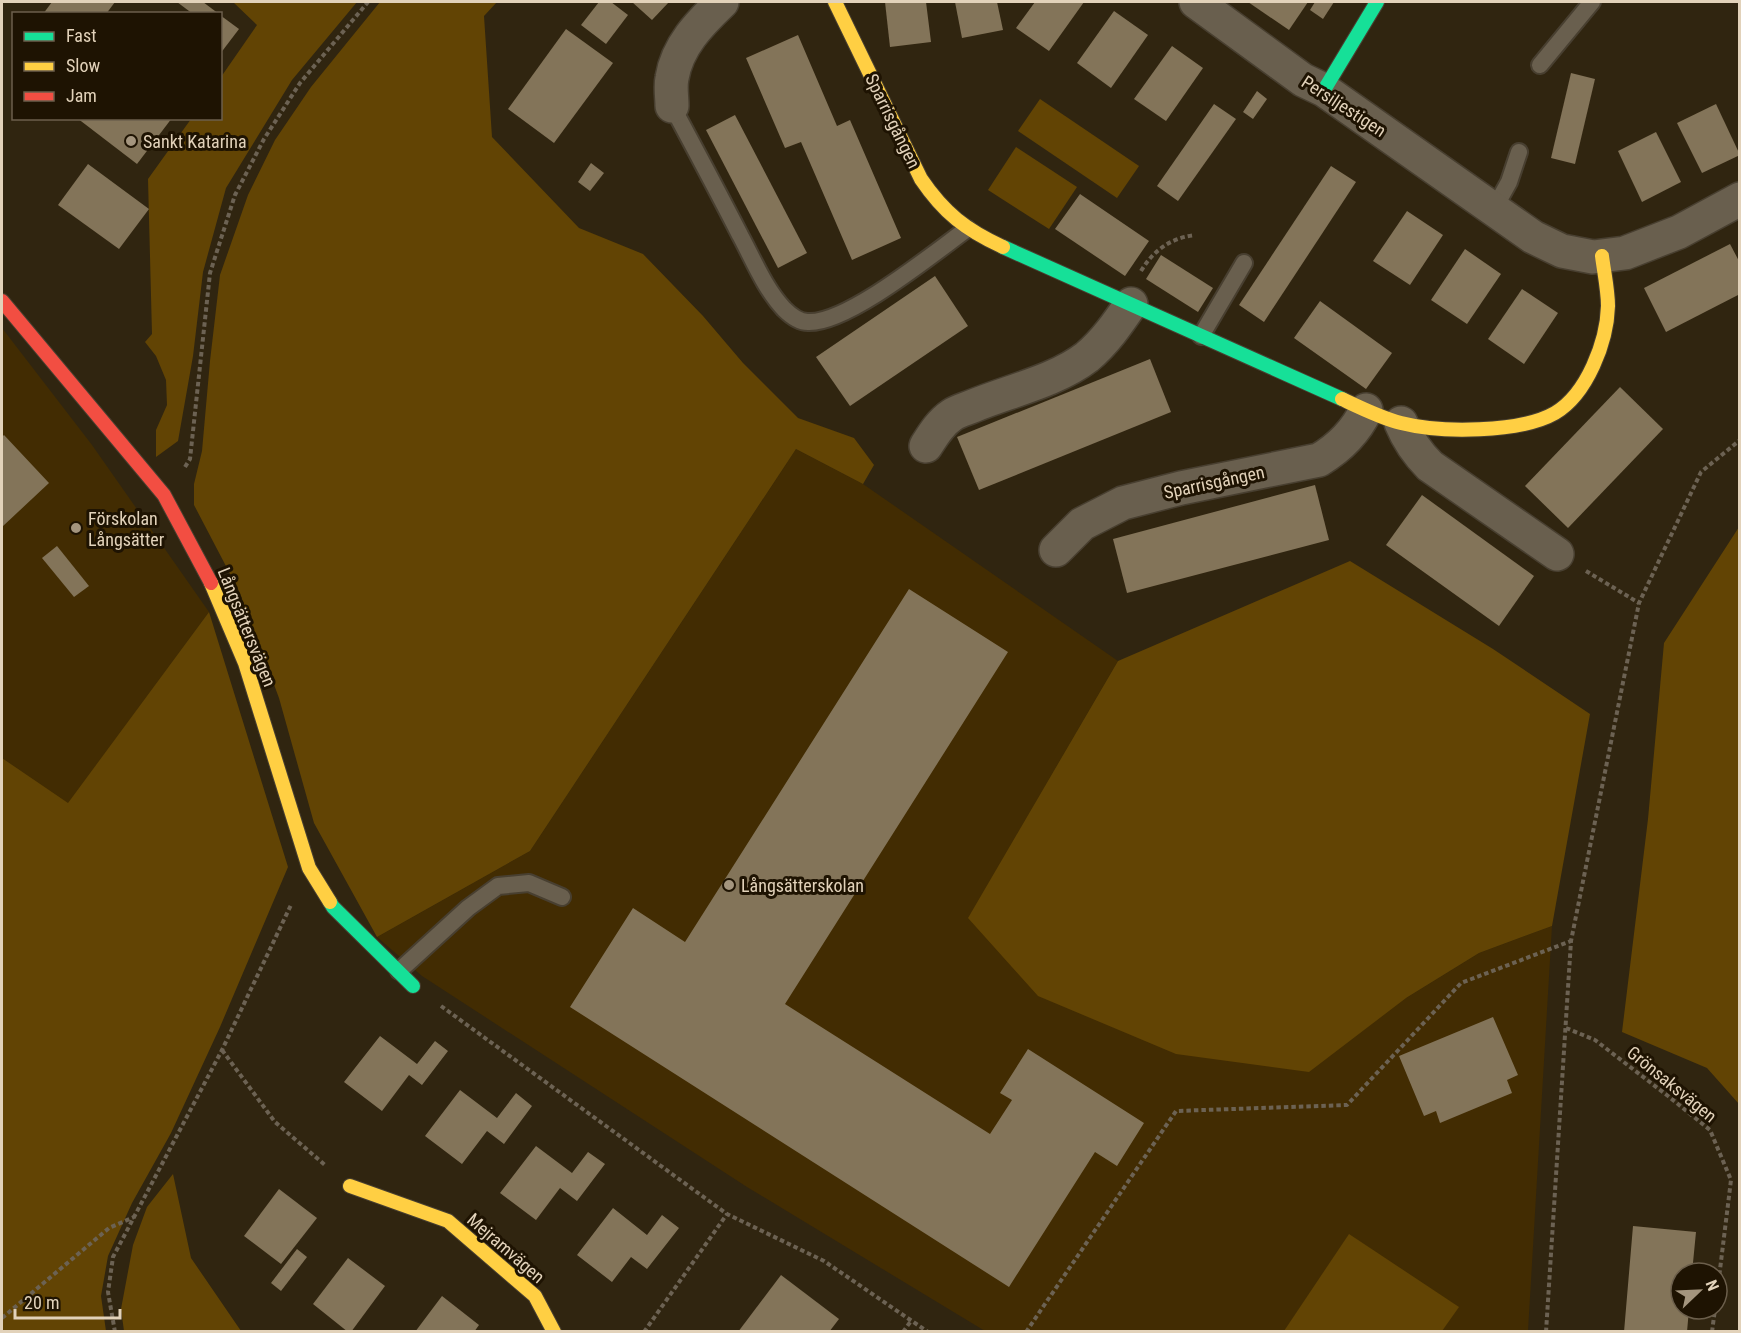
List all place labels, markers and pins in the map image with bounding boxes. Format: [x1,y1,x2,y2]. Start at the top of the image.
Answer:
place label: Sankt Katarina [143,131,247,152]
marker: Sankt Katarina [124,134,138,148]
place label: Förskolan Långsätter [88,508,165,550]
marker: Förskolan Långsätter [69,521,83,535]
place label: Långsätterskolan [741,875,864,896]
marker: Långsätterskolan [722,878,736,892]

